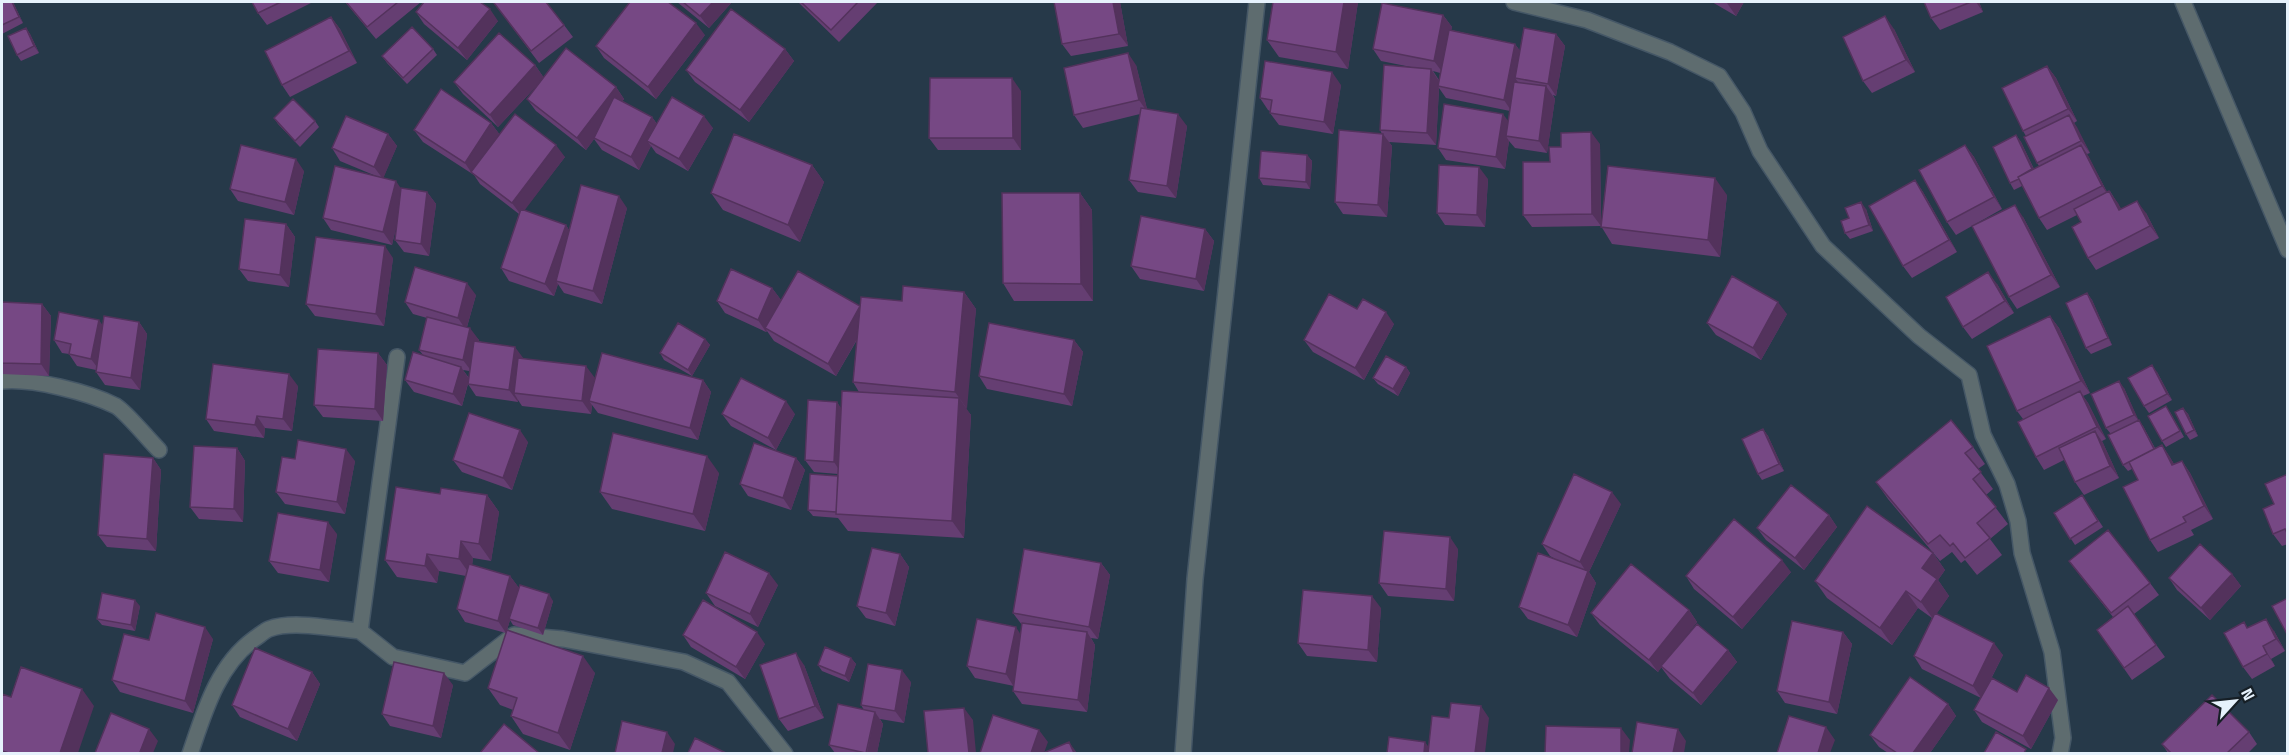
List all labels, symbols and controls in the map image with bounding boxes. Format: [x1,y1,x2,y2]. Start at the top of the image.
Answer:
north arrow [2205,671,2265,731]
text: N [2235,684,2262,705]

